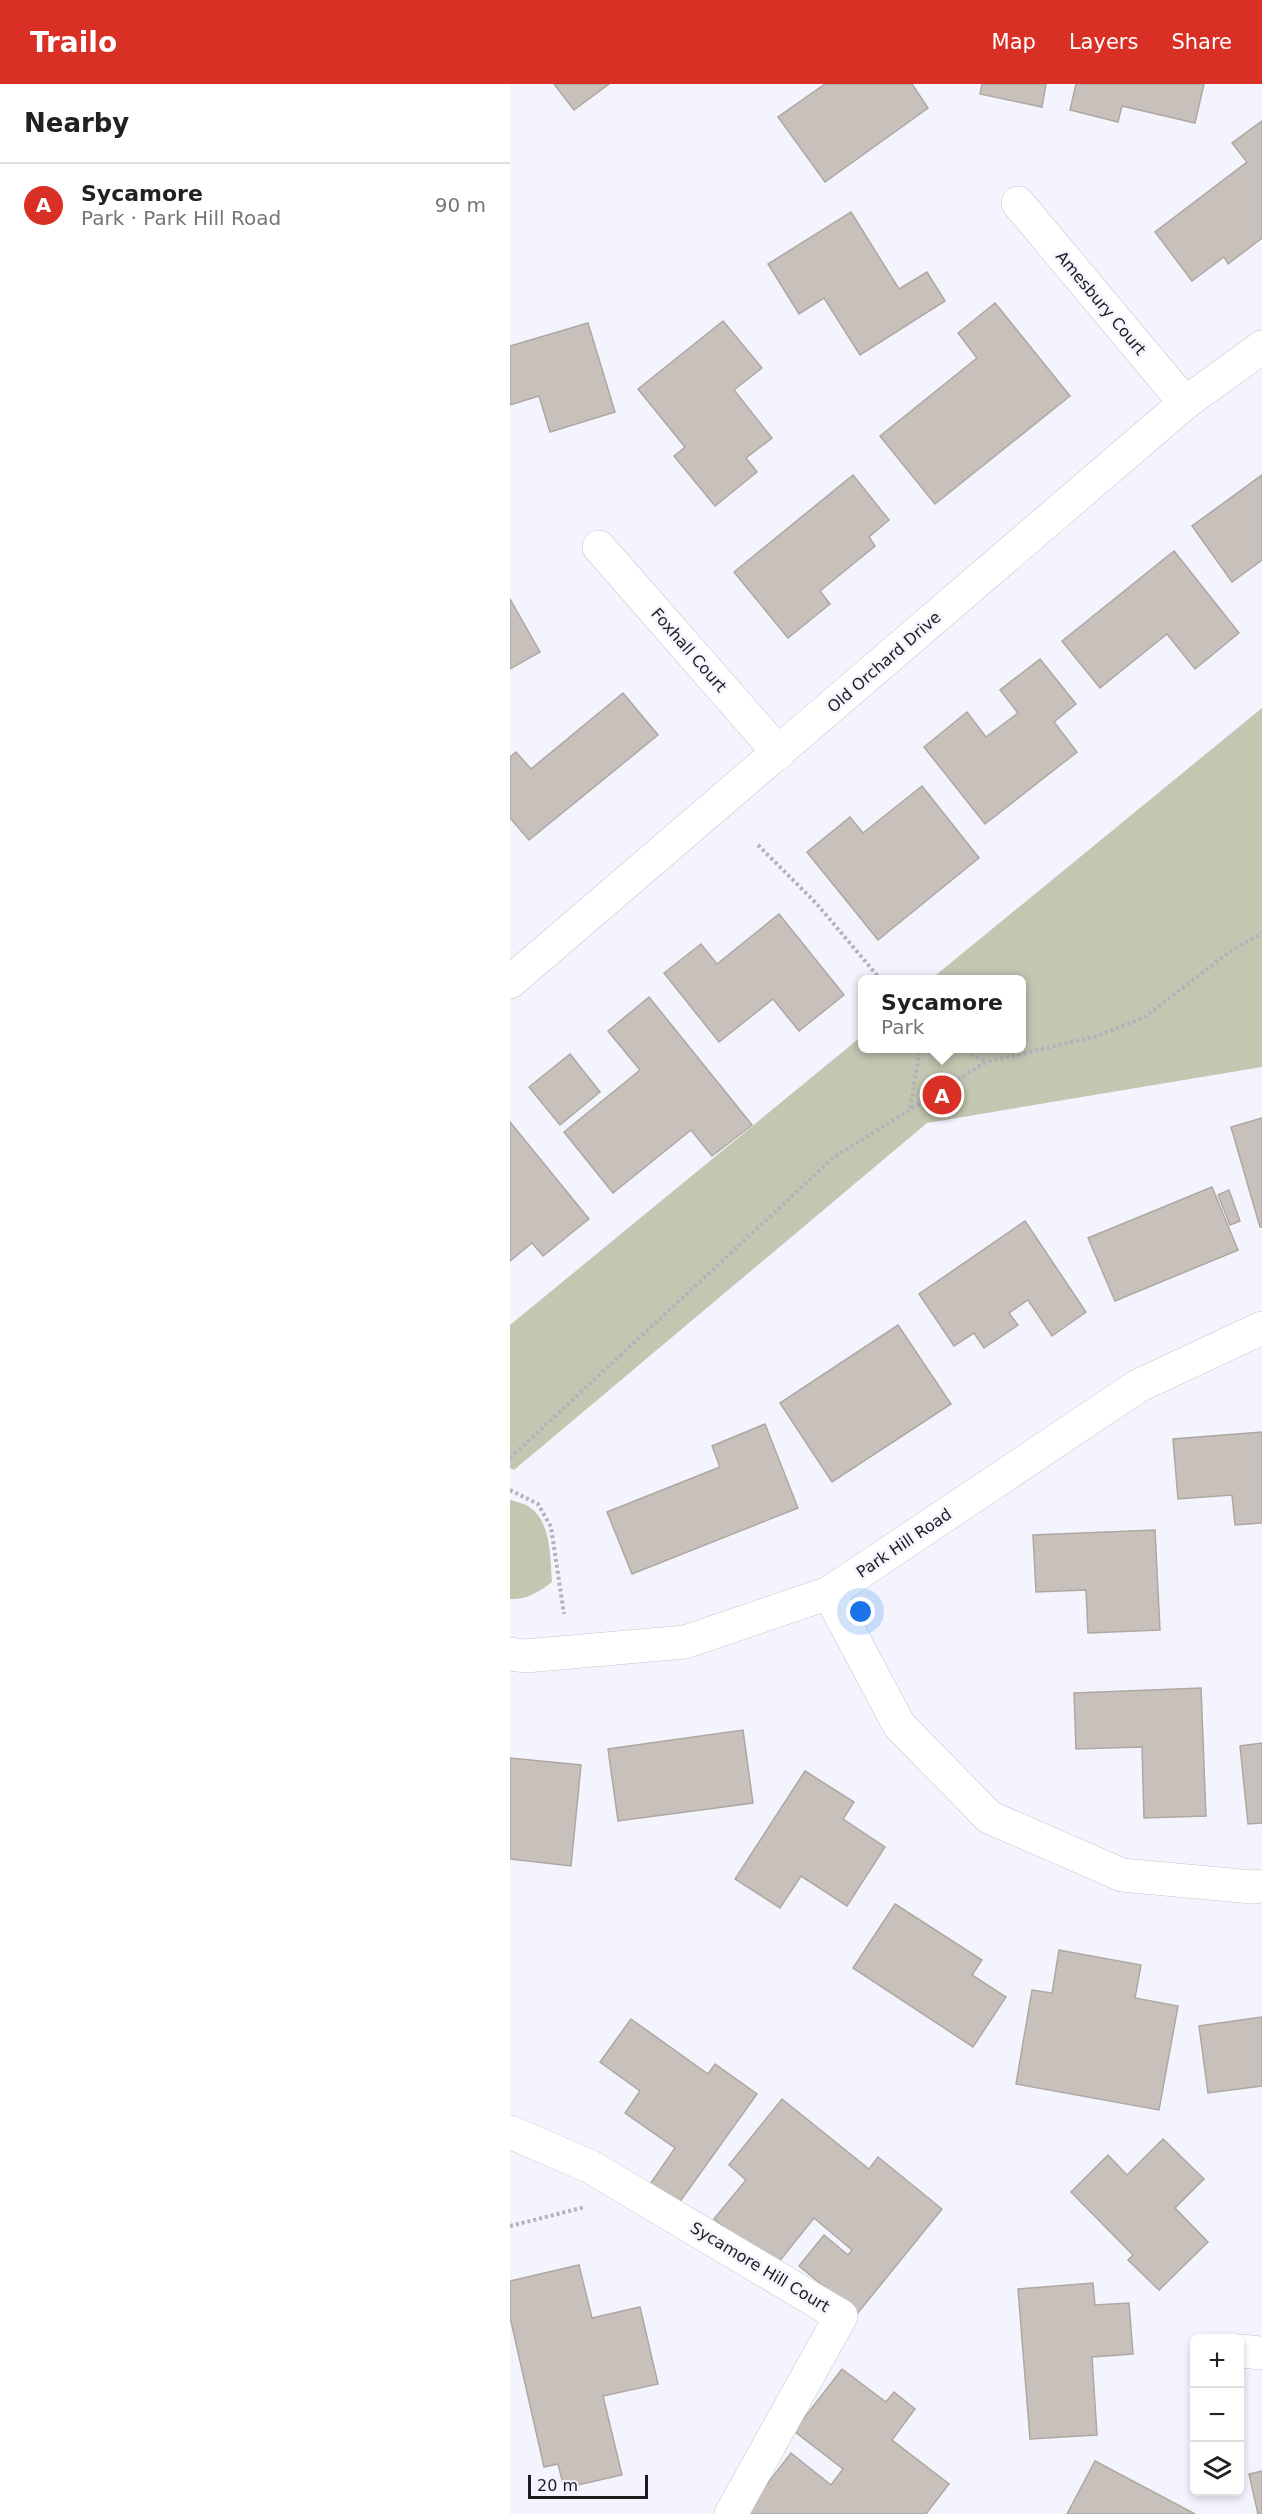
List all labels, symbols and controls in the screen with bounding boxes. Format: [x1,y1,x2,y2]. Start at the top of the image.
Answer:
text: Trailo [30,26,117,59]
text: Map [992,30,1036,54]
text: Layers [1069,30,1138,54]
text: Share [1171,30,1232,54]
text: Nearby [24,108,129,138]
text: Sycamore [81,181,203,206]
text: A [36,193,51,217]
text: 90 m [435,193,486,217]
text: Park · Park Hill Road [81,206,281,230]
street label: Amesbury Court [1052,247,1150,359]
street label: Foxhall Court [647,604,731,696]
street label: Old Orchard Drive [823,608,945,716]
popup [858,975,1026,1053]
text: Sycamore [881,990,1003,1015]
text: Park [881,1015,924,1039]
pin: A [922,1072,962,1118]
street label: Park Hill Road [853,1504,955,1582]
your location [846,1597,875,1626]
street label: Sycamore Hill Court [687,2218,833,2316]
map controls [1190,2334,1244,2496]
button: + [1190,2334,1244,2388]
button: − [1190,2388,1244,2442]
button: layers [1190,2442,1244,2496]
scale bar [528,2472,648,2500]
text: 20 m [537,2476,578,2495]

